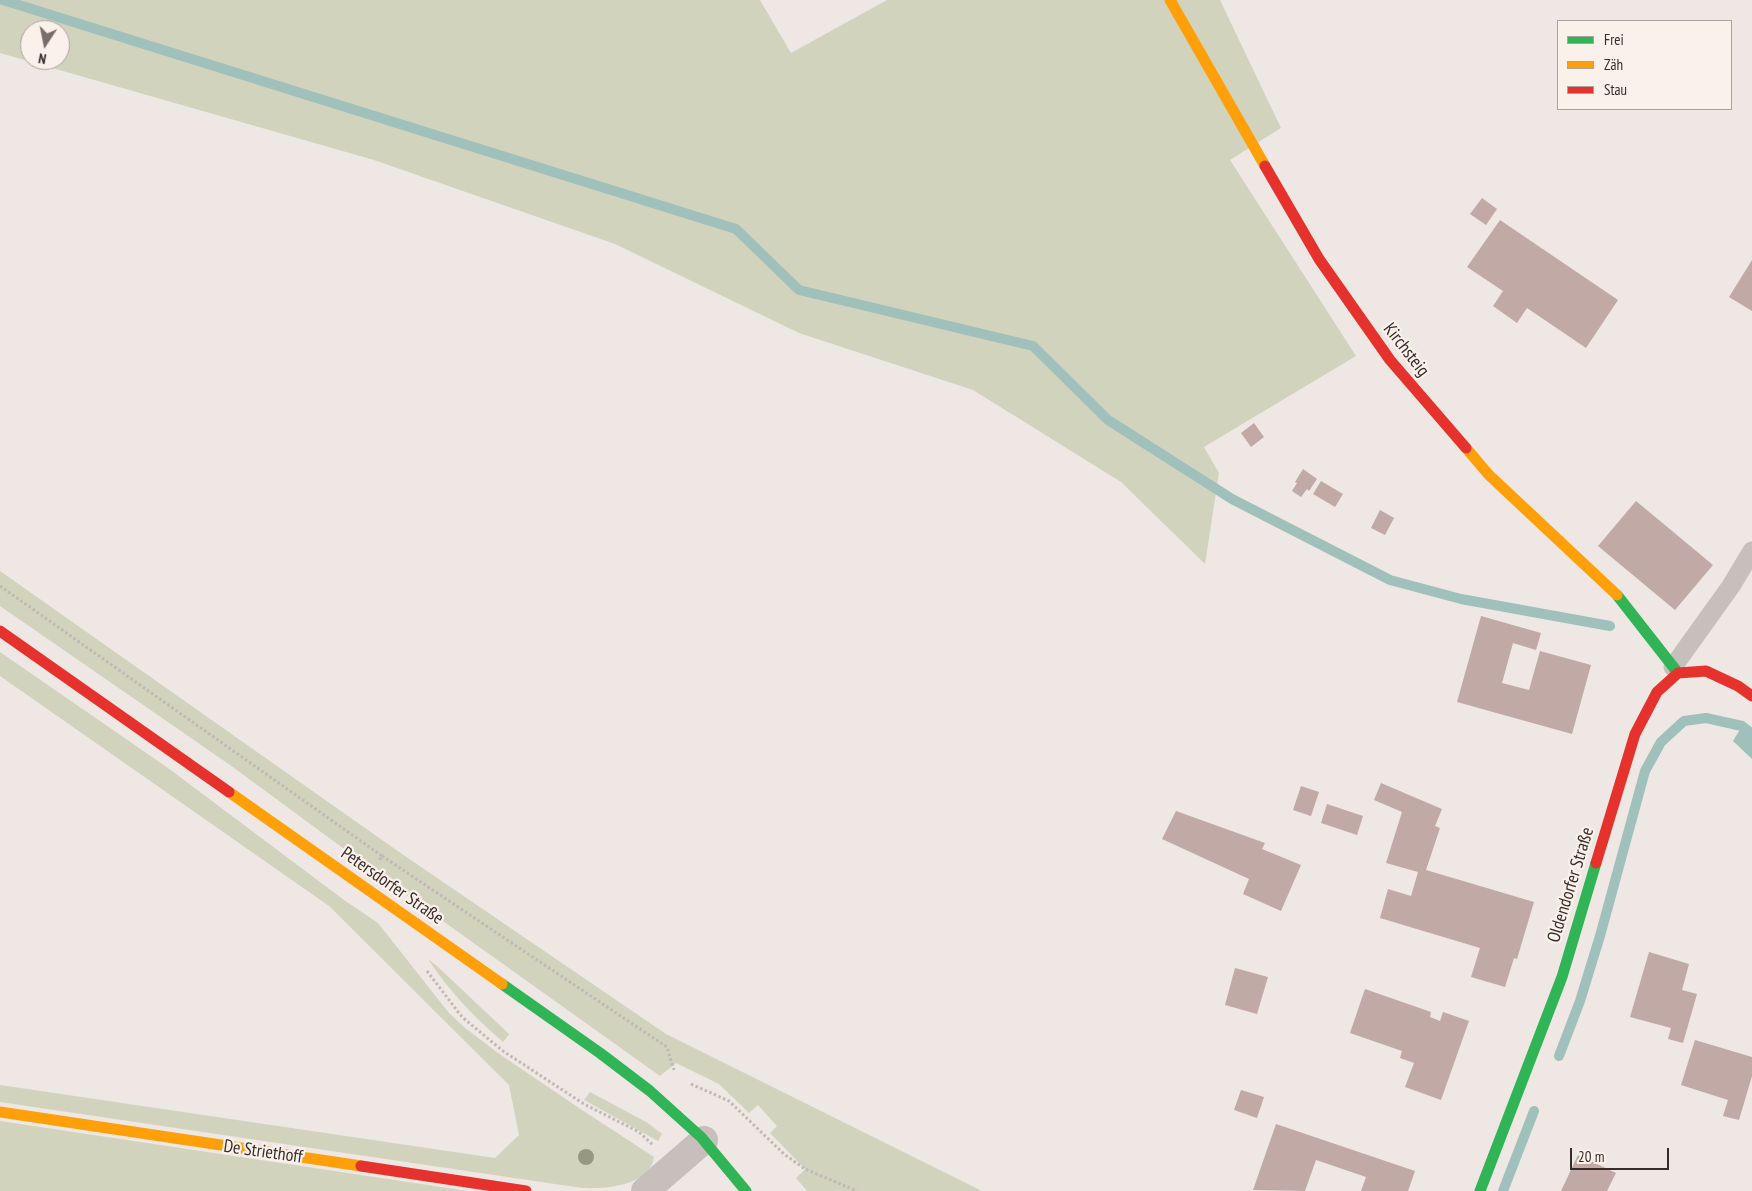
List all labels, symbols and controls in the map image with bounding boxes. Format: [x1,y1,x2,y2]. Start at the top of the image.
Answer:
north arrow [20,20,70,70]
legend [1557,20,1732,110]
text: Frei [1604,30,1624,49]
text: N [37,49,48,68]
text: Zäh [1604,55,1623,74]
text: Stau [1604,80,1627,99]
street label: Kirchsteig [1378,319,1434,381]
street label: Oldendorfer Straße [1543,825,1599,945]
street label: Petersdorfer Straße [336,843,448,929]
street label: De Striethoff [222,1136,304,1168]
scale bar [1572,1138,1671,1170]
text: 20 m [1578,1147,1604,1166]

